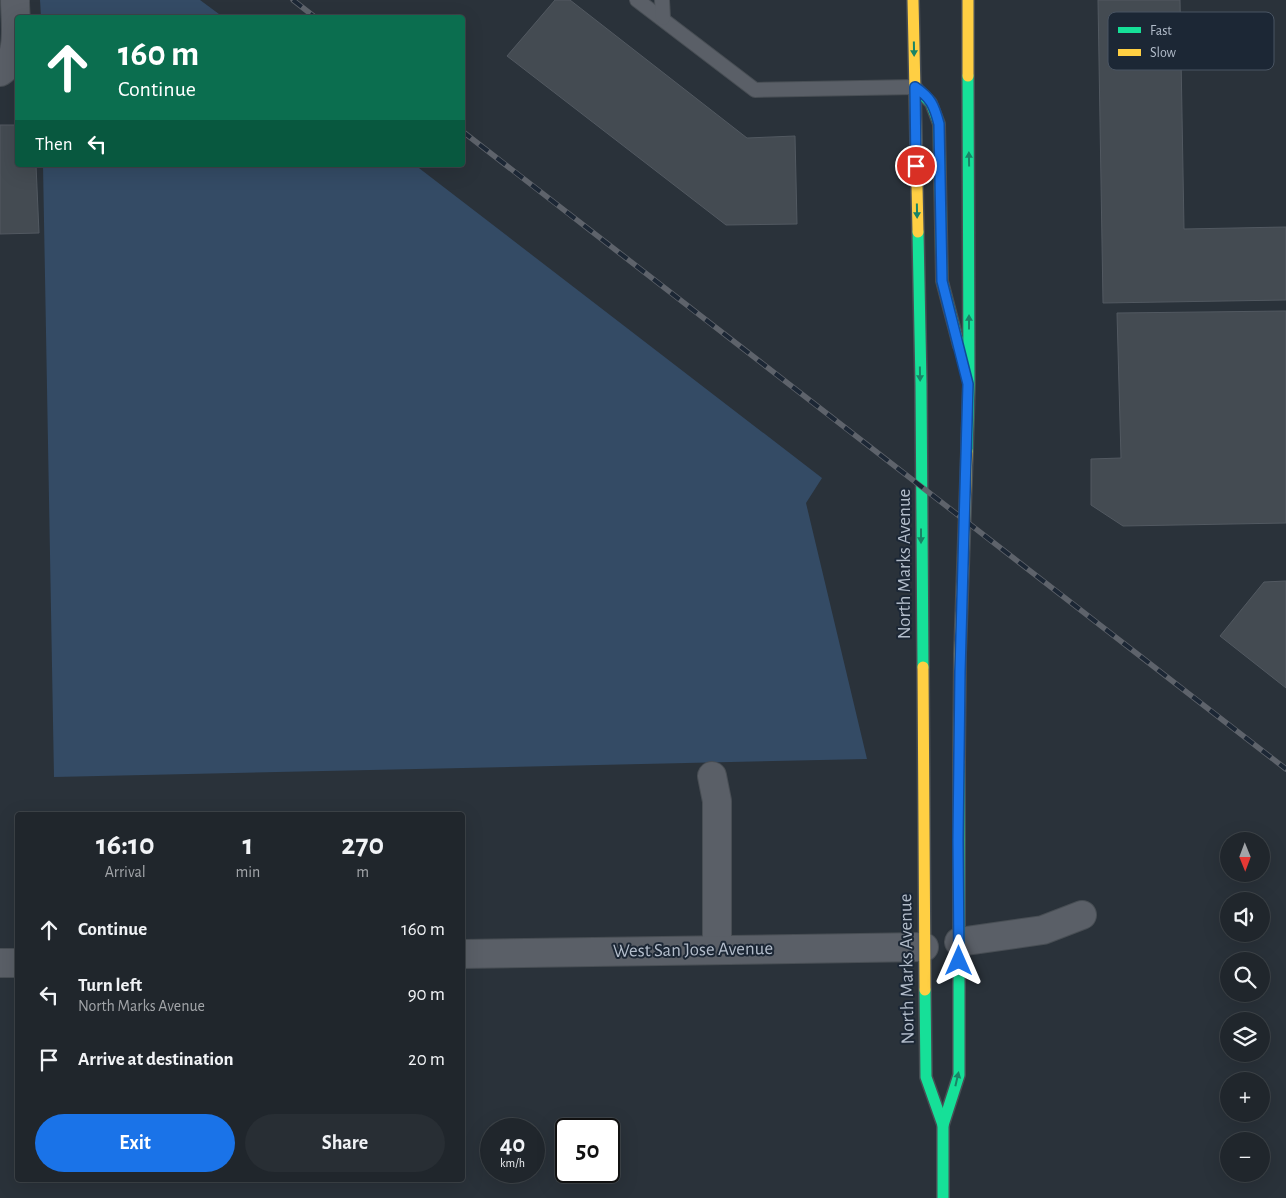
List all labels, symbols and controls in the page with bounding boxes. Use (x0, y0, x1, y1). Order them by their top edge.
legend (1108, 12, 1274, 70)
text: Fast (1150, 24, 1172, 38)
icon: ahead (35, 35, 100, 100)
text: 160 m (118, 37, 199, 72)
one-way arrow (910, 41, 918, 57)
text: Slow (1150, 46, 1177, 60)
text: Continue (118, 78, 196, 100)
icon: left (83, 130, 111, 158)
text: Then (35, 135, 73, 154)
pin (895, 145, 937, 187)
one-way arrow (965, 151, 973, 167)
icon: arrive (902, 152, 930, 180)
one-way arrow (913, 203, 921, 219)
one-way arrow (965, 314, 973, 330)
one-way arrow (916, 366, 924, 382)
street label: North Marks Avenue (895, 489, 914, 639)
one-way arrow (917, 528, 925, 544)
text: 16:10 (96, 830, 155, 860)
text: 1 (243, 830, 253, 860)
text: 270 (341, 830, 384, 860)
north arrow (1220, 832, 1270, 882)
map controls (1220, 832, 1270, 1182)
text: Arrival (105, 864, 146, 880)
text: min (235, 864, 260, 880)
text: m (356, 864, 369, 880)
button: sound (1220, 892, 1270, 942)
street label: North Marks Avenue (896, 893, 918, 1045)
icon: ahead (35, 916, 63, 944)
text: Continue (78, 920, 147, 939)
text: 160 m (401, 920, 445, 939)
position arrow (932, 934, 984, 986)
street label: West San Jose Avenue (613, 939, 773, 961)
button: search (1220, 952, 1270, 1002)
text: Turn left (78, 976, 142, 995)
icon: left (35, 981, 63, 1009)
text: 90 m (408, 985, 445, 1004)
text: North Marks Avenue (78, 998, 205, 1014)
button: layers (1220, 1012, 1270, 1062)
icon: arrive (35, 1046, 63, 1074)
text: Arrive at destination (78, 1050, 234, 1069)
text: 20 m (408, 1050, 445, 1069)
one-way arrow (953, 1071, 961, 1086)
button: + (1220, 1072, 1270, 1122)
button: Exit (35, 1114, 235, 1172)
button: Share (245, 1114, 445, 1172)
speed limit sign: 50 (555, 1118, 620, 1183)
text: 40 (500, 1132, 525, 1157)
button: − (1220, 1132, 1270, 1182)
text: km/h (500, 1157, 525, 1169)

